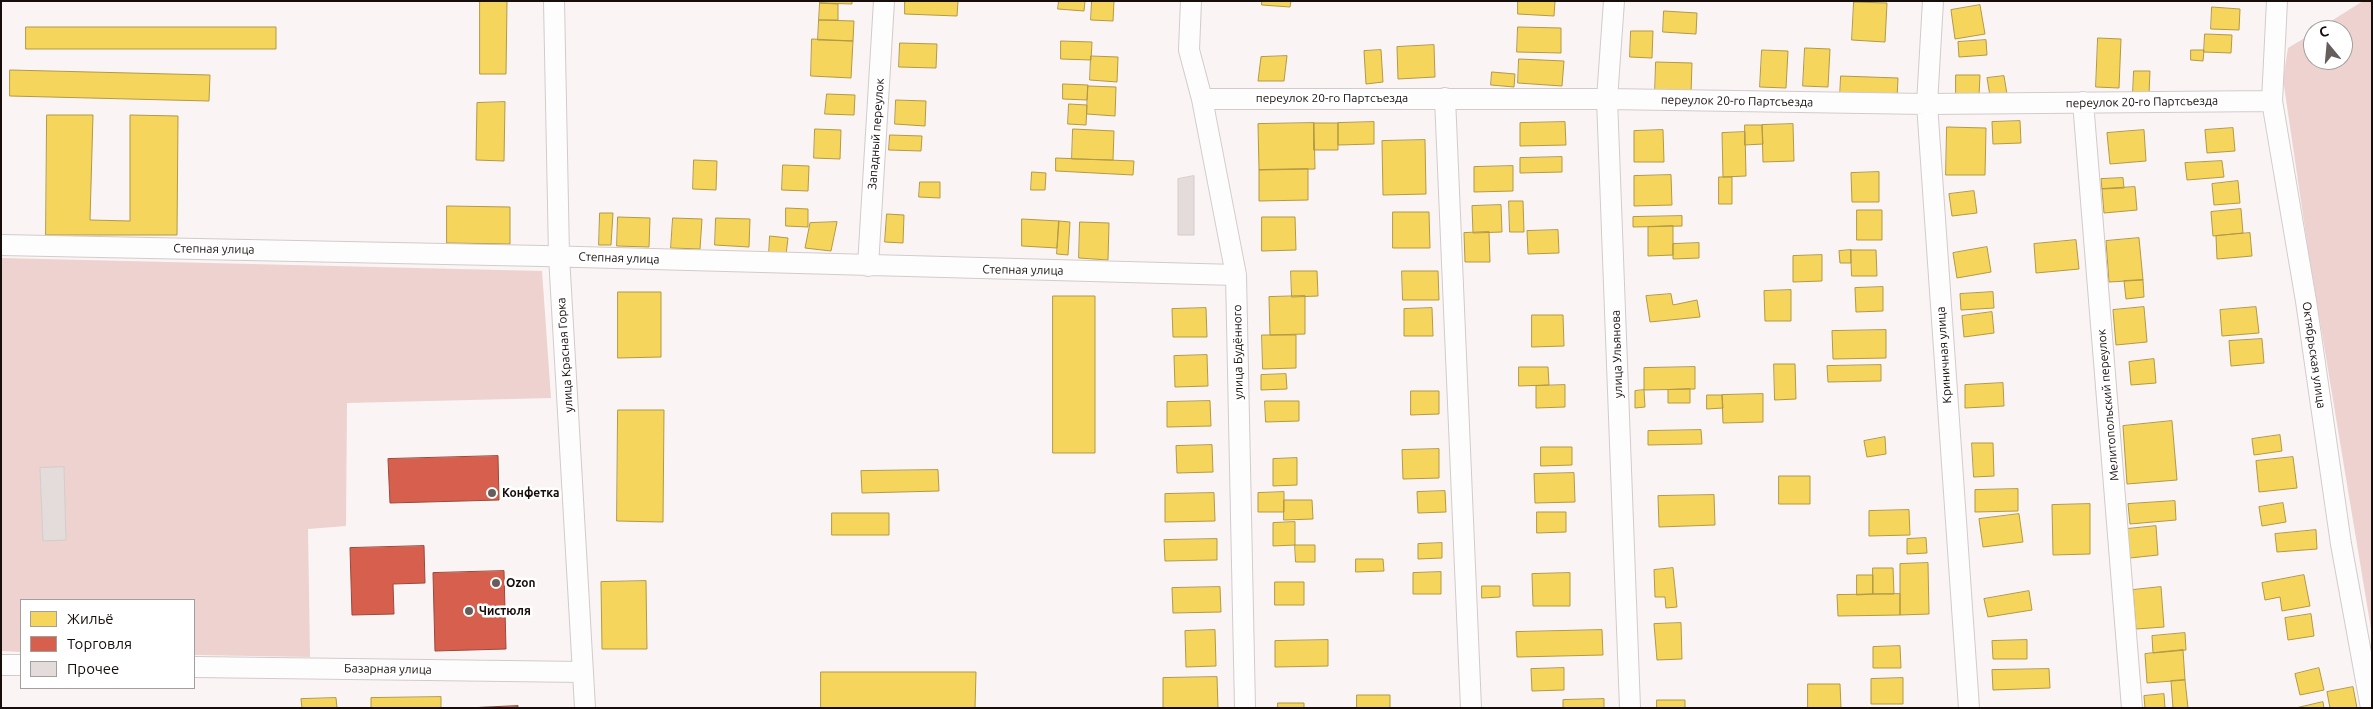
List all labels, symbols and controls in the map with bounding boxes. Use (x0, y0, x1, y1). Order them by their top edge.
north arrow (2303, 20, 2353, 70)
text: С (2317, 23, 2331, 41)
street label: Западный переулок (865, 78, 887, 190)
street label: переулок 20-го Партсъезда (1256, 91, 1408, 105)
street label: переулок 20-го Партсъезда (1661, 92, 1813, 110)
street label: переулок 20-го Партсъезда (2066, 93, 2218, 111)
street label: Степная улица (173, 241, 255, 257)
street label: Степная улица (578, 249, 660, 267)
street label: Степная улица (982, 262, 1064, 278)
street label: улица Красная Горка (554, 297, 576, 413)
street label: Октябрьская улица (2299, 301, 2329, 409)
street label: улица Будённого (1230, 304, 1246, 400)
street label: Криничная улица (1933, 306, 1955, 404)
street label: улица Ульянова (1608, 310, 1626, 398)
street label: Мелитопольский переулок (2094, 328, 2122, 482)
place label: Конфетка (502, 486, 560, 500)
marker: Конфетка (486, 487, 498, 499)
place label: Ozon (506, 576, 535, 590)
marker: Ozon (490, 577, 502, 589)
legend (20, 599, 195, 689)
place label: Чистюля (479, 604, 531, 618)
marker: Чистюля (463, 605, 475, 617)
text: Жильё (67, 610, 114, 627)
text: Торговля (67, 635, 132, 652)
text: Прочее (67, 660, 119, 677)
street label: Базарная улица (344, 661, 432, 677)

